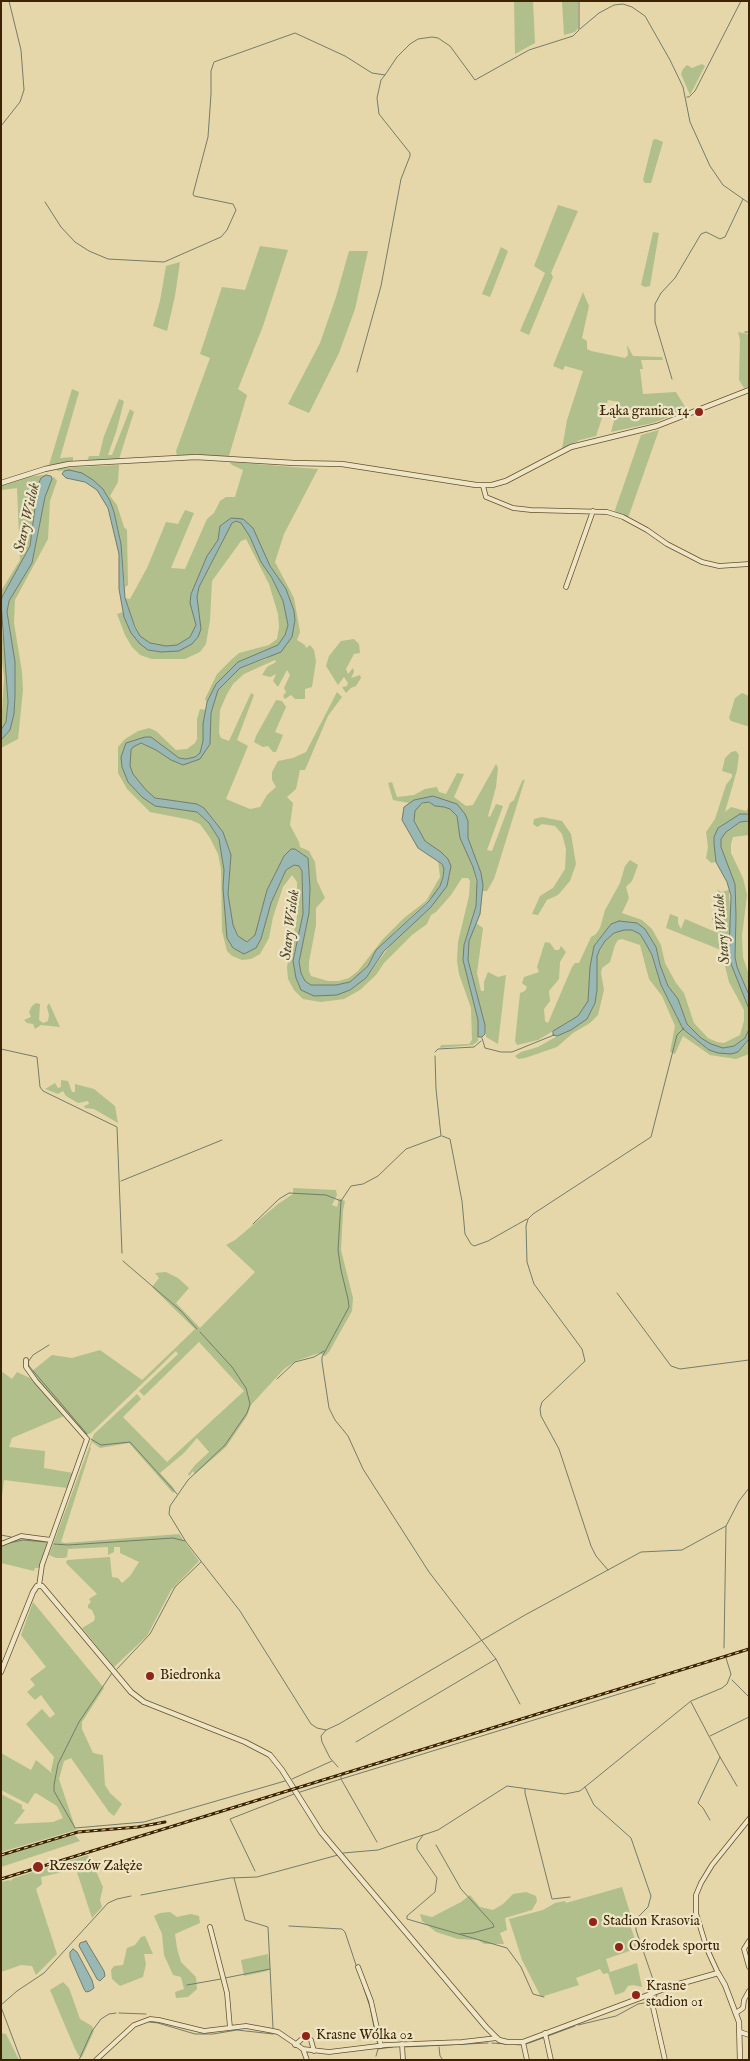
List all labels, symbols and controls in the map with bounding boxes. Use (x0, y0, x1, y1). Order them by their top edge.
place label: Łąka granica 14 (599, 404, 689, 420)
marker: Łąka granica 14 (693, 406, 705, 418)
water label: Stary Wislok (11, 481, 45, 555)
water label: Stary Wislok (278, 889, 304, 961)
water label: Stary Wislok (711, 893, 735, 965)
place label: Biedronka (160, 1668, 220, 1684)
marker: Biedronka (144, 1670, 156, 1682)
place label: Rzeszów Załęże (49, 1859, 143, 1875)
marker: Rzeszów Załęże (31, 1860, 45, 1874)
place label: Stadion Krasovia (603, 1914, 700, 1930)
marker: Stadion Krasovia (587, 1916, 599, 1928)
place label: Ośrodek sportu (629, 1939, 720, 1955)
marker: Ośrodek sportu (613, 1941, 625, 1953)
place label: Krasne stadion 01 (646, 1979, 703, 2011)
marker: Krasne stadion 01 (630, 1989, 642, 2001)
place label: Krasne Wólka 02 (316, 2028, 413, 2044)
marker: Krasne Wólka 02 (300, 2030, 312, 2042)

